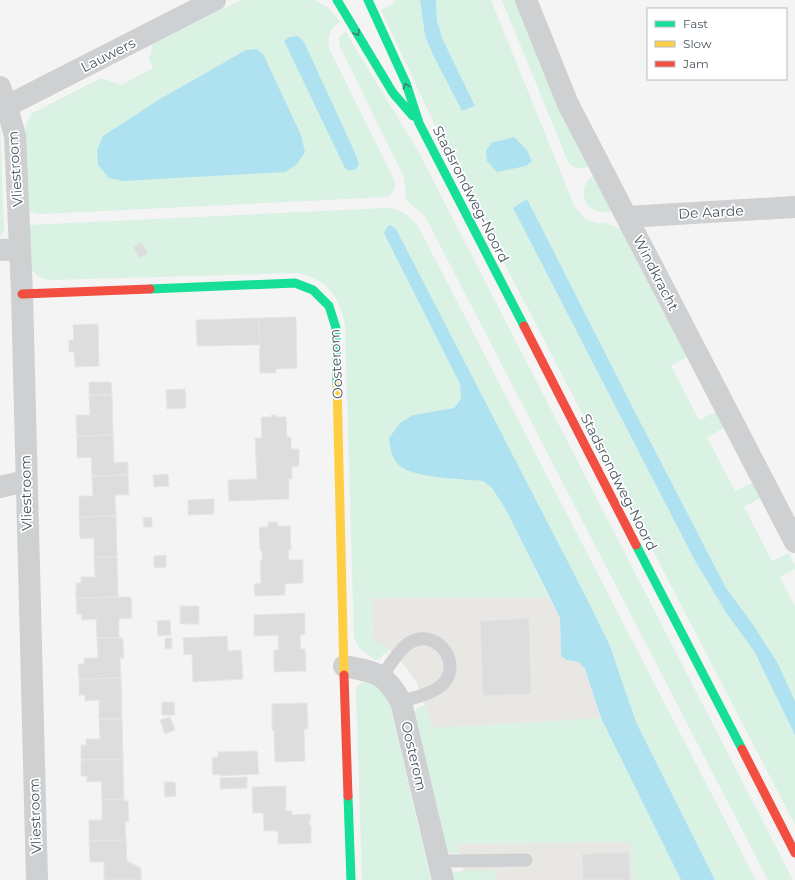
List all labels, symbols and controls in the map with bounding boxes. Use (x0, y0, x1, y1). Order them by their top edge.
legend (647, 8, 787, 80)
text: Fast (683, 16, 708, 31)
one-way arrow (352, 29, 359, 36)
street label: Lauwers (78, 34, 138, 76)
text: Slow (683, 36, 712, 51)
text: Jam (682, 56, 709, 71)
one-way arrow (403, 83, 411, 90)
street label: Stadsrondweg-Noord (429, 123, 513, 265)
street label: Vliestroom (3, 131, 27, 207)
street label: De Aarde (678, 201, 744, 223)
street label: Windkracht (629, 232, 683, 314)
street label: Oosterom (325, 328, 347, 400)
street label: Stadsrondweg-Noord (577, 411, 661, 553)
street label: Vliestroom (16, 455, 36, 531)
street label: Oosterom (397, 720, 431, 792)
street label: Vliestroom (25, 778, 45, 854)

